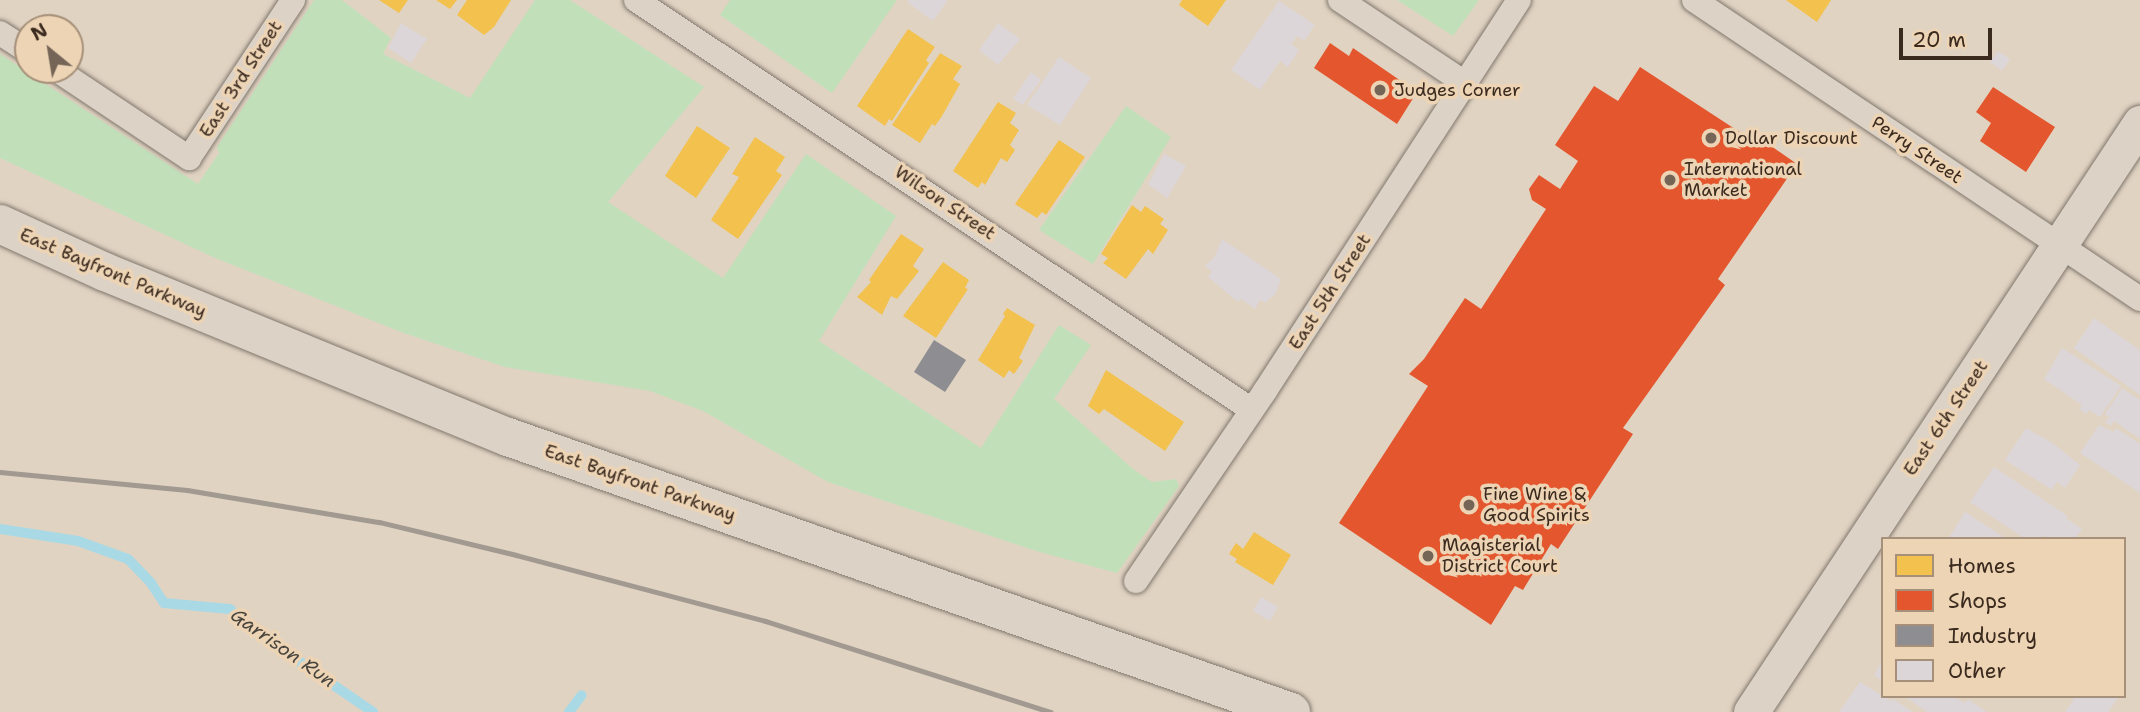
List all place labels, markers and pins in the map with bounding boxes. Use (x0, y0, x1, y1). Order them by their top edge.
place label: Judges Corner (1394, 79, 1521, 101)
marker: Judges Corner (1372, 82, 1388, 98)
place label: Dollar Discount (1725, 127, 1858, 149)
marker: Dollar Discount (1703, 130, 1719, 146)
place label: International Market (1684, 159, 1802, 202)
marker: International Market (1662, 172, 1678, 188)
place label: Fine Wine & Good Spirits (1483, 484, 1590, 526)
marker: Fine Wine & Good Spirits (1461, 497, 1477, 513)
place label: Magisterial District Court (1442, 535, 1558, 578)
marker: Magisterial District Court (1420, 548, 1436, 564)

